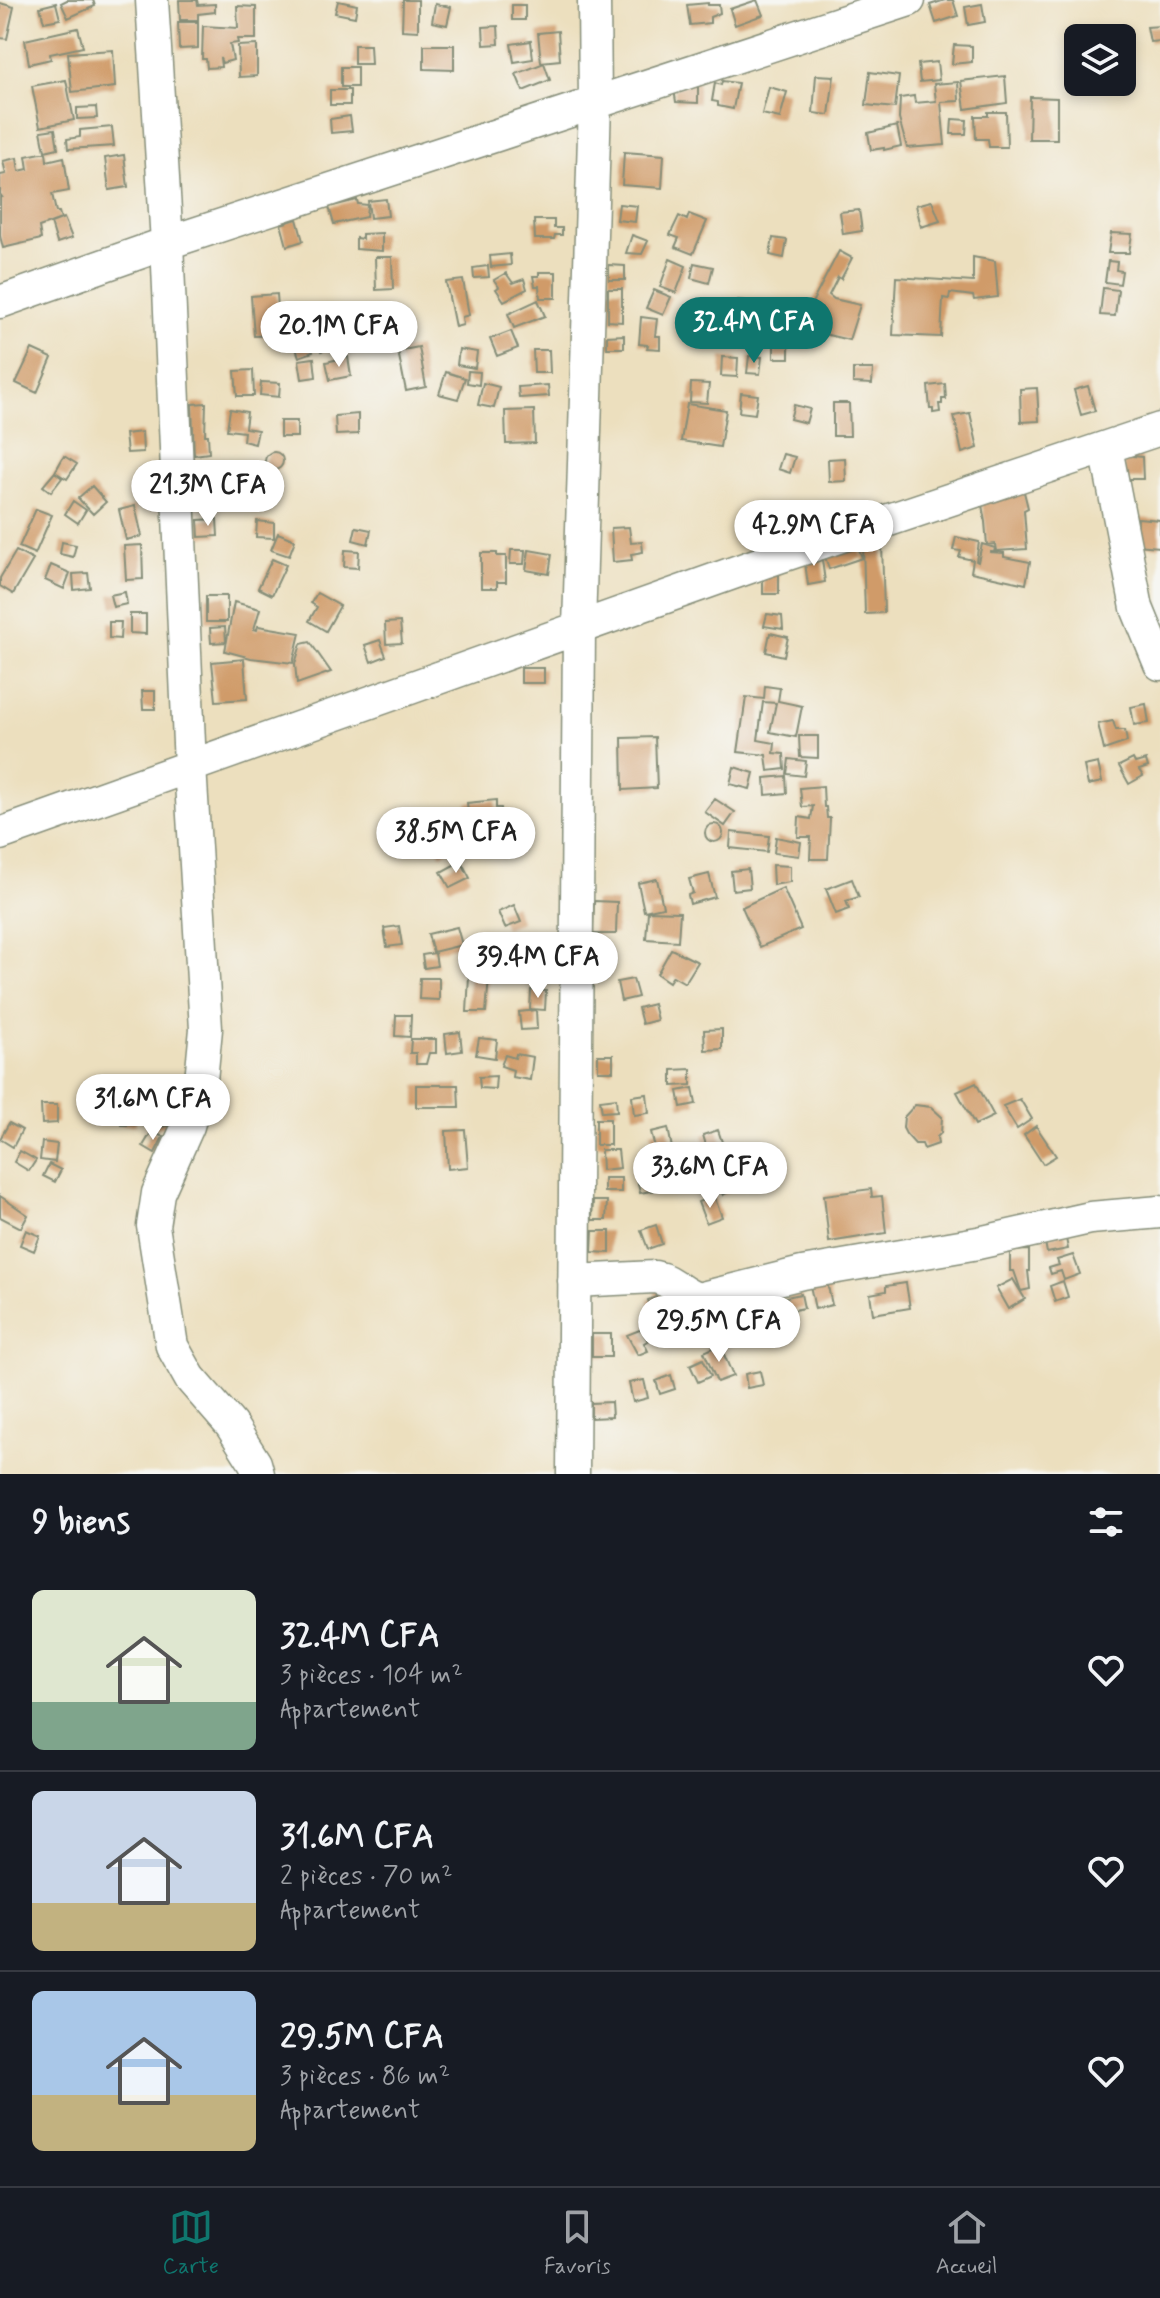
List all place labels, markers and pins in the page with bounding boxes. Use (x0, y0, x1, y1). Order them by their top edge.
pin: 32.4M CFA (662, 297, 846, 365)
pin: 20.1M CFA (247, 301, 431, 369)
pin: 21.3M CFA (116, 460, 300, 528)
pin: 42.9M CFA (722, 500, 906, 568)
pin: 38.5M CFA (364, 807, 548, 875)
pin: 39.4M CFA (446, 932, 630, 1000)
pin: 31.6M CFA (61, 1074, 245, 1142)
pin: 33.6M CFA (618, 1142, 802, 1210)
pin: 29.5M CFA (627, 1296, 811, 1364)

